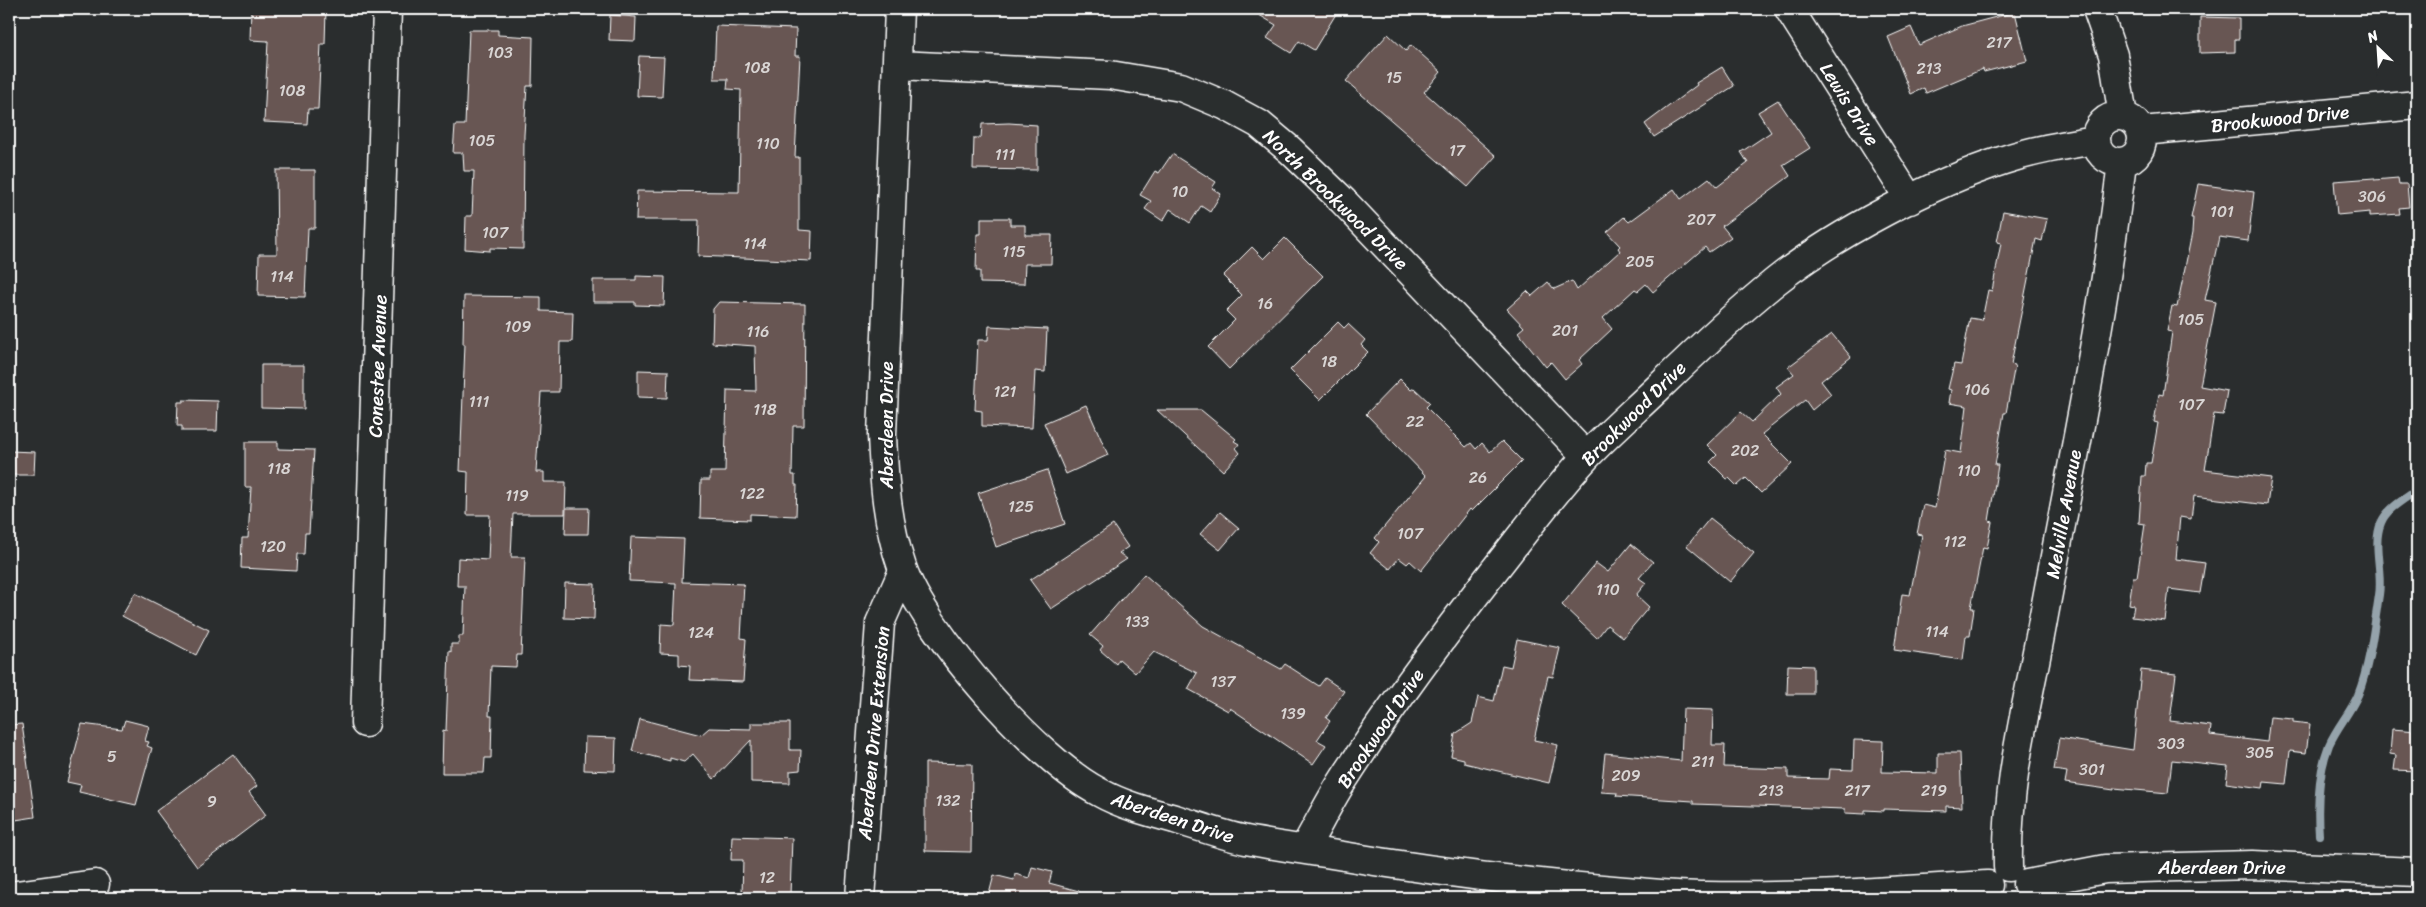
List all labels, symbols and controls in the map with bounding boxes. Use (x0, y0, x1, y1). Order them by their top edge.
north arrow (2354, 22, 2404, 72)
text: N (2362, 23, 2383, 50)
house number: 217 (1986, 28, 2012, 57)
house number: 103 (487, 38, 513, 67)
house number: 108 (744, 53, 771, 82)
house number: 213 (1917, 54, 1942, 83)
street label: Lewis Drive (1811, 56, 1888, 153)
house number: 15 (1386, 63, 1403, 92)
house number: 108 (279, 76, 306, 105)
street label: Brookwood Drive (2209, 95, 2351, 142)
street label: North Brookwood Drive (1255, 121, 1416, 278)
house number: 105 (469, 126, 496, 155)
house number: 110 (756, 129, 780, 158)
house number: 17 (1449, 136, 1466, 165)
house number: 111 (995, 140, 1015, 169)
house number: 10 (1172, 177, 1188, 206)
house number: 306 (2358, 182, 2386, 211)
house number: 101 (2210, 197, 2234, 226)
house number: 207 (1687, 205, 1716, 234)
house number: 107 (482, 218, 509, 247)
house number: 114 (743, 229, 767, 258)
house number: 115 (1002, 237, 1026, 266)
house number: 205 (1625, 247, 1655, 276)
house number: 114 (270, 262, 294, 291)
house number: 16 (1257, 289, 1273, 318)
street label: Conestee Avenue (359, 294, 396, 438)
house number: 105 (2178, 305, 2205, 334)
house number: 109 (505, 312, 532, 341)
house number: 201 (1552, 316, 1578, 345)
house number: 116 (747, 317, 769, 346)
house number: 18 (1321, 347, 1338, 376)
street label: Brookwood Drive (1573, 353, 1694, 474)
street label: Aberdeen Drive (870, 361, 903, 490)
house number: 106 (1964, 375, 1990, 404)
house number: 121 (994, 377, 1017, 406)
house number: 111 (469, 387, 489, 416)
house number: 107 (2178, 390, 2205, 419)
house number: 118 (753, 395, 777, 424)
house number: 22 (1406, 407, 1424, 436)
house number: 202 (1731, 436, 1759, 465)
street label: Melville Avenue (2036, 447, 2091, 581)
house number: 118 (267, 454, 291, 483)
house number: 110 (1957, 456, 1981, 485)
house number: 26 (1469, 463, 1487, 492)
house number: 122 (739, 479, 765, 508)
house number: 119 (505, 481, 529, 510)
house number: 125 (1008, 492, 1034, 521)
house number: 107 (1397, 519, 1424, 548)
house number: 112 (1944, 527, 1966, 556)
house number: 120 (260, 532, 286, 561)
house number: 110 (1596, 575, 1620, 604)
house number: 133 (1125, 607, 1149, 636)
house number: 114 (1925, 617, 1949, 646)
house number: 124 (688, 618, 714, 647)
street label: Aberdeen Drive Extension (848, 625, 899, 842)
street label: Brookwood Drive (1328, 662, 1433, 795)
house number: 137 (1211, 667, 1236, 696)
house number: 139 (1280, 699, 1306, 728)
house number: 303 (2157, 729, 2185, 758)
house number: 305 (2246, 738, 2275, 767)
house number: 5 (107, 742, 117, 771)
house number: 211 (1692, 747, 1715, 776)
house number: 301 (2079, 755, 2105, 784)
house number: 209 (1611, 761, 1641, 790)
house number: 213 (1759, 776, 1784, 805)
house number: 217 (1844, 776, 1870, 805)
house number: 219 (1921, 776, 1947, 805)
street label: Aberdeen Drive (1106, 782, 1239, 853)
house number: 132 (936, 786, 960, 815)
house number: 9 (207, 787, 217, 816)
street label: Aberdeen Drive (2157, 851, 2286, 884)
house number: 12 (759, 863, 775, 892)

